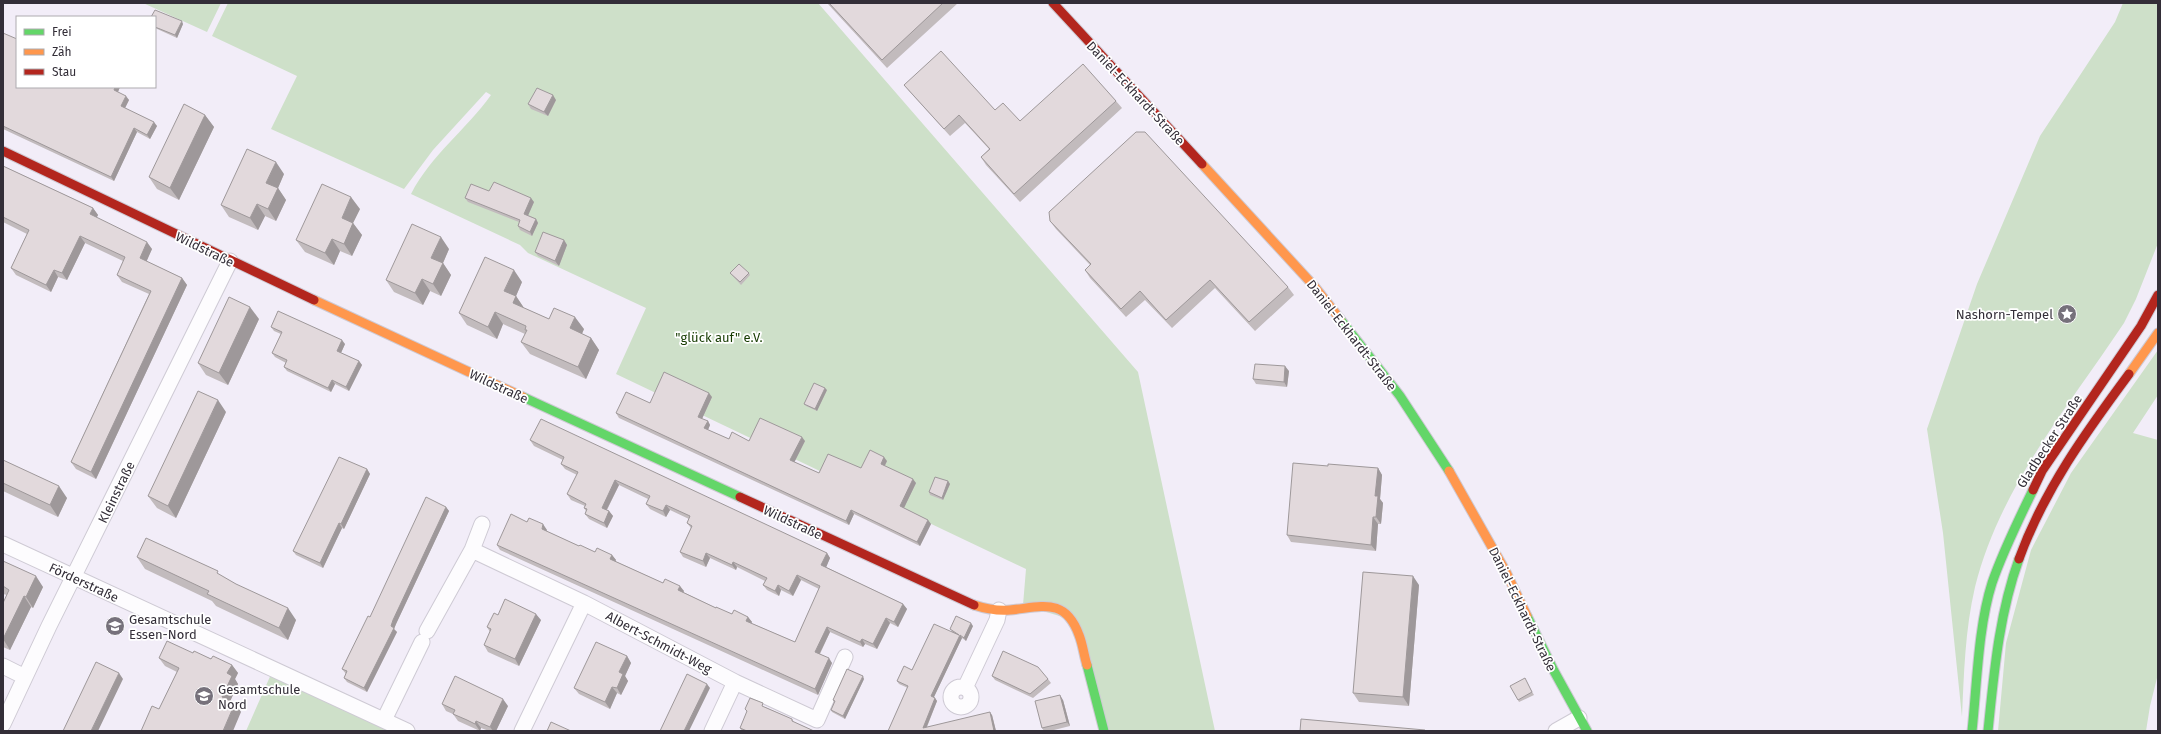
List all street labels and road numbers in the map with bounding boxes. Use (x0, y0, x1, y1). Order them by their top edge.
street label: Daniel-Eckhardt-Straße (1084, 38, 1188, 148)
street label: Wildstraße (173, 229, 236, 270)
street label: Daniel-Eckhardt-Straße (1304, 277, 1399, 394)
street label: Wildstraße (467, 366, 531, 407)
street label: Gladbecker Straße (2014, 392, 2085, 491)
street label: Kleinstraße (95, 459, 138, 526)
street label: Wildstraße (761, 502, 825, 543)
street label: Daniel-Eckhardt-Straße (1486, 545, 1559, 674)
street label: Förderstraße (47, 560, 121, 605)
street label: Albert-Schmidt-Weg (603, 608, 714, 677)

